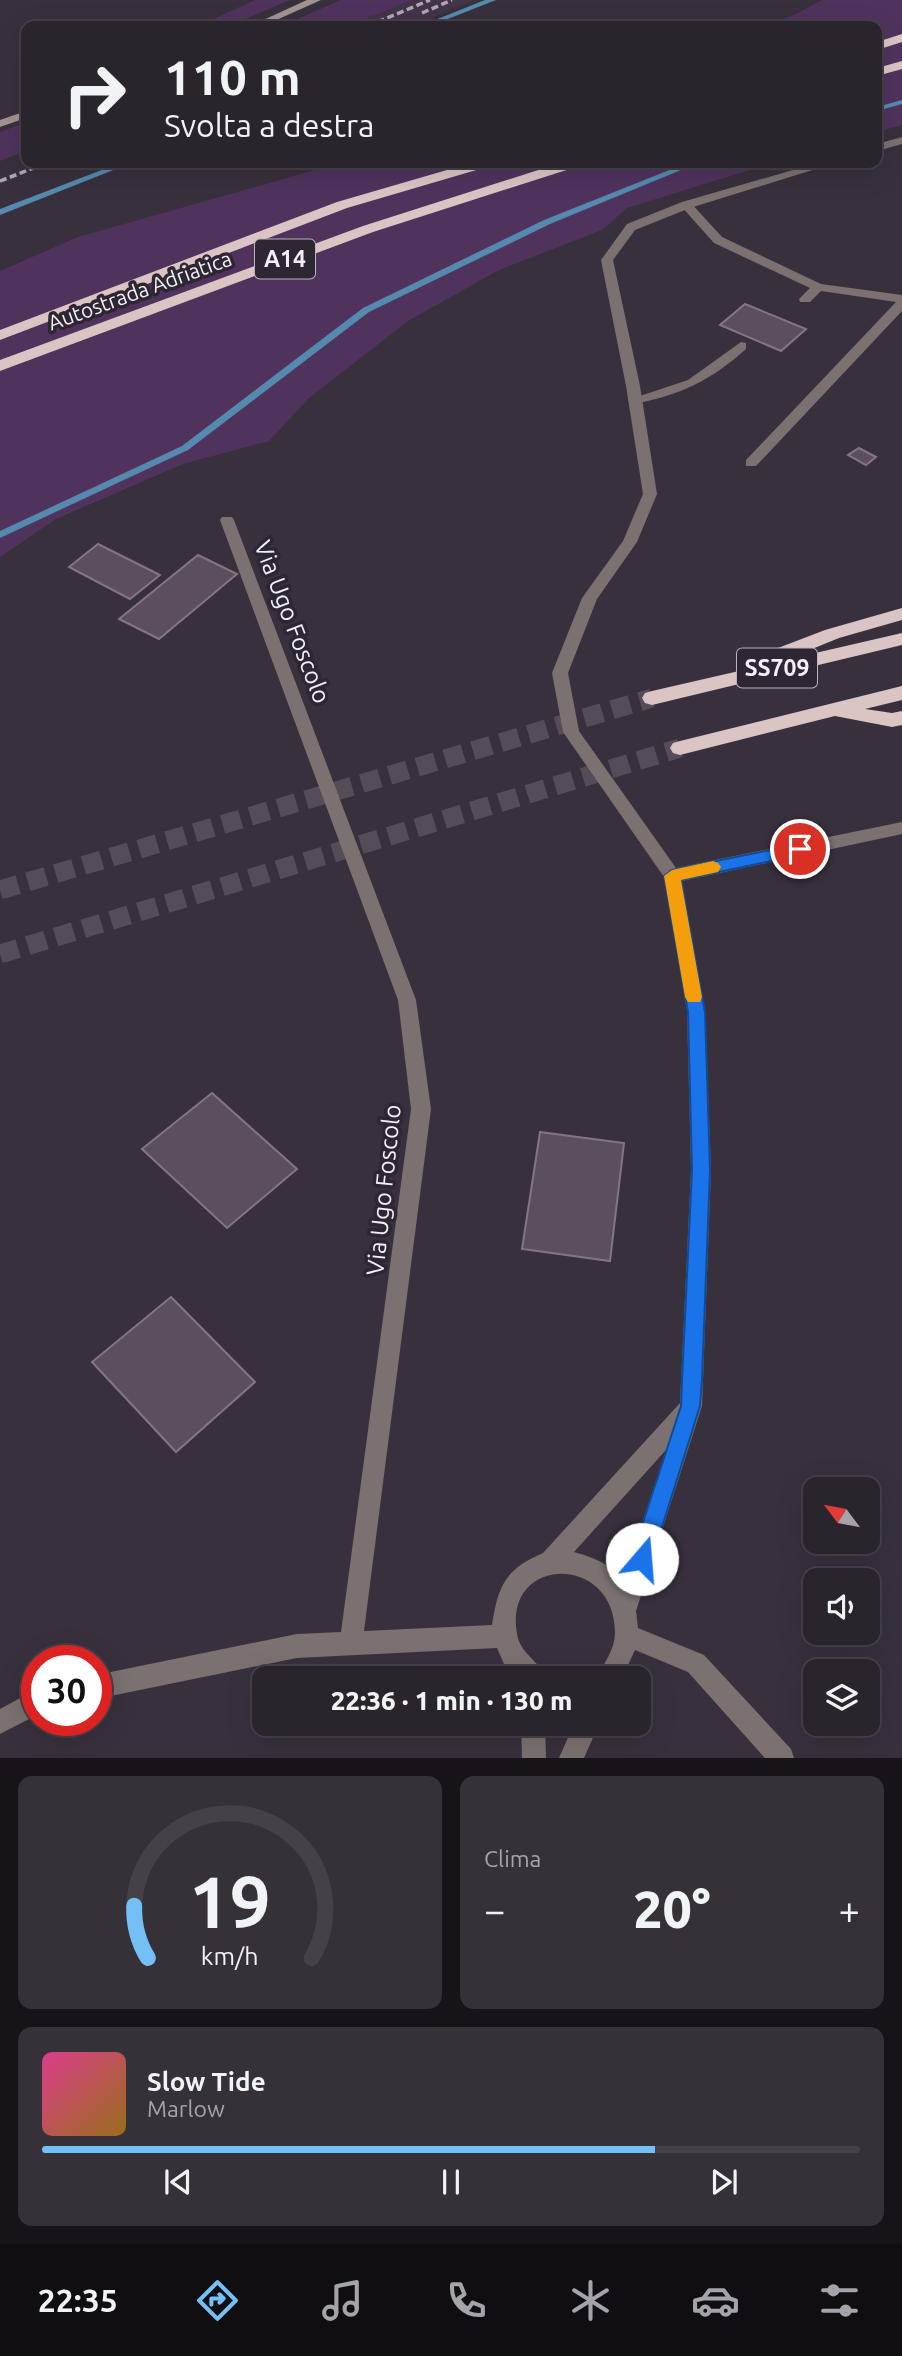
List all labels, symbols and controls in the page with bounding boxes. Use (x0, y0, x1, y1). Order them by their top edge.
icon: right (49, 49, 140, 140)
text: 110 m (164, 49, 301, 104)
text: Svolta a destra (164, 107, 375, 143)
road number: A14 (255, 240, 315, 278)
street label: Autostrada Adriatica (45, 246, 235, 334)
street label: Via Ugo Foscolo (249, 537, 336, 707)
road number: SS709 (737, 648, 817, 688)
pin (770, 819, 830, 879)
icon: arrive (781, 830, 819, 868)
street label: Via Ugo Foscolo (361, 1103, 406, 1277)
north arrow (803, 1477, 880, 1554)
map controls (803, 1477, 880, 1736)
position arrow (605, 1522, 679, 1596)
button: sound (803, 1568, 880, 1645)
speed limit sign: 30 (21, 1645, 112, 1736)
button: layers (803, 1659, 880, 1736)
text: 22:36 · 1 min · 130 m (331, 1686, 572, 1715)
text: Clima (484, 1846, 541, 1871)
text: 19 (189, 1861, 271, 1943)
text: 20° (633, 1880, 711, 1938)
text: − (484, 1889, 505, 1931)
text: + (839, 1889, 860, 1931)
text: km/h (201, 1942, 259, 1970)
text: Slow Tide (147, 2067, 266, 2096)
text: Marlow (147, 2096, 225, 2121)
icon: previous (159, 2163, 197, 2201)
icon: pause (432, 2163, 470, 2201)
icon: next (705, 2163, 743, 2201)
icon: directions (193, 2276, 242, 2325)
icon: music (318, 2276, 367, 2325)
icon: phone (442, 2276, 491, 2325)
icon: climate (566, 2276, 615, 2325)
icon: car (691, 2276, 740, 2325)
icon: filters (815, 2276, 864, 2325)
text: 22:35 (38, 2282, 118, 2318)

